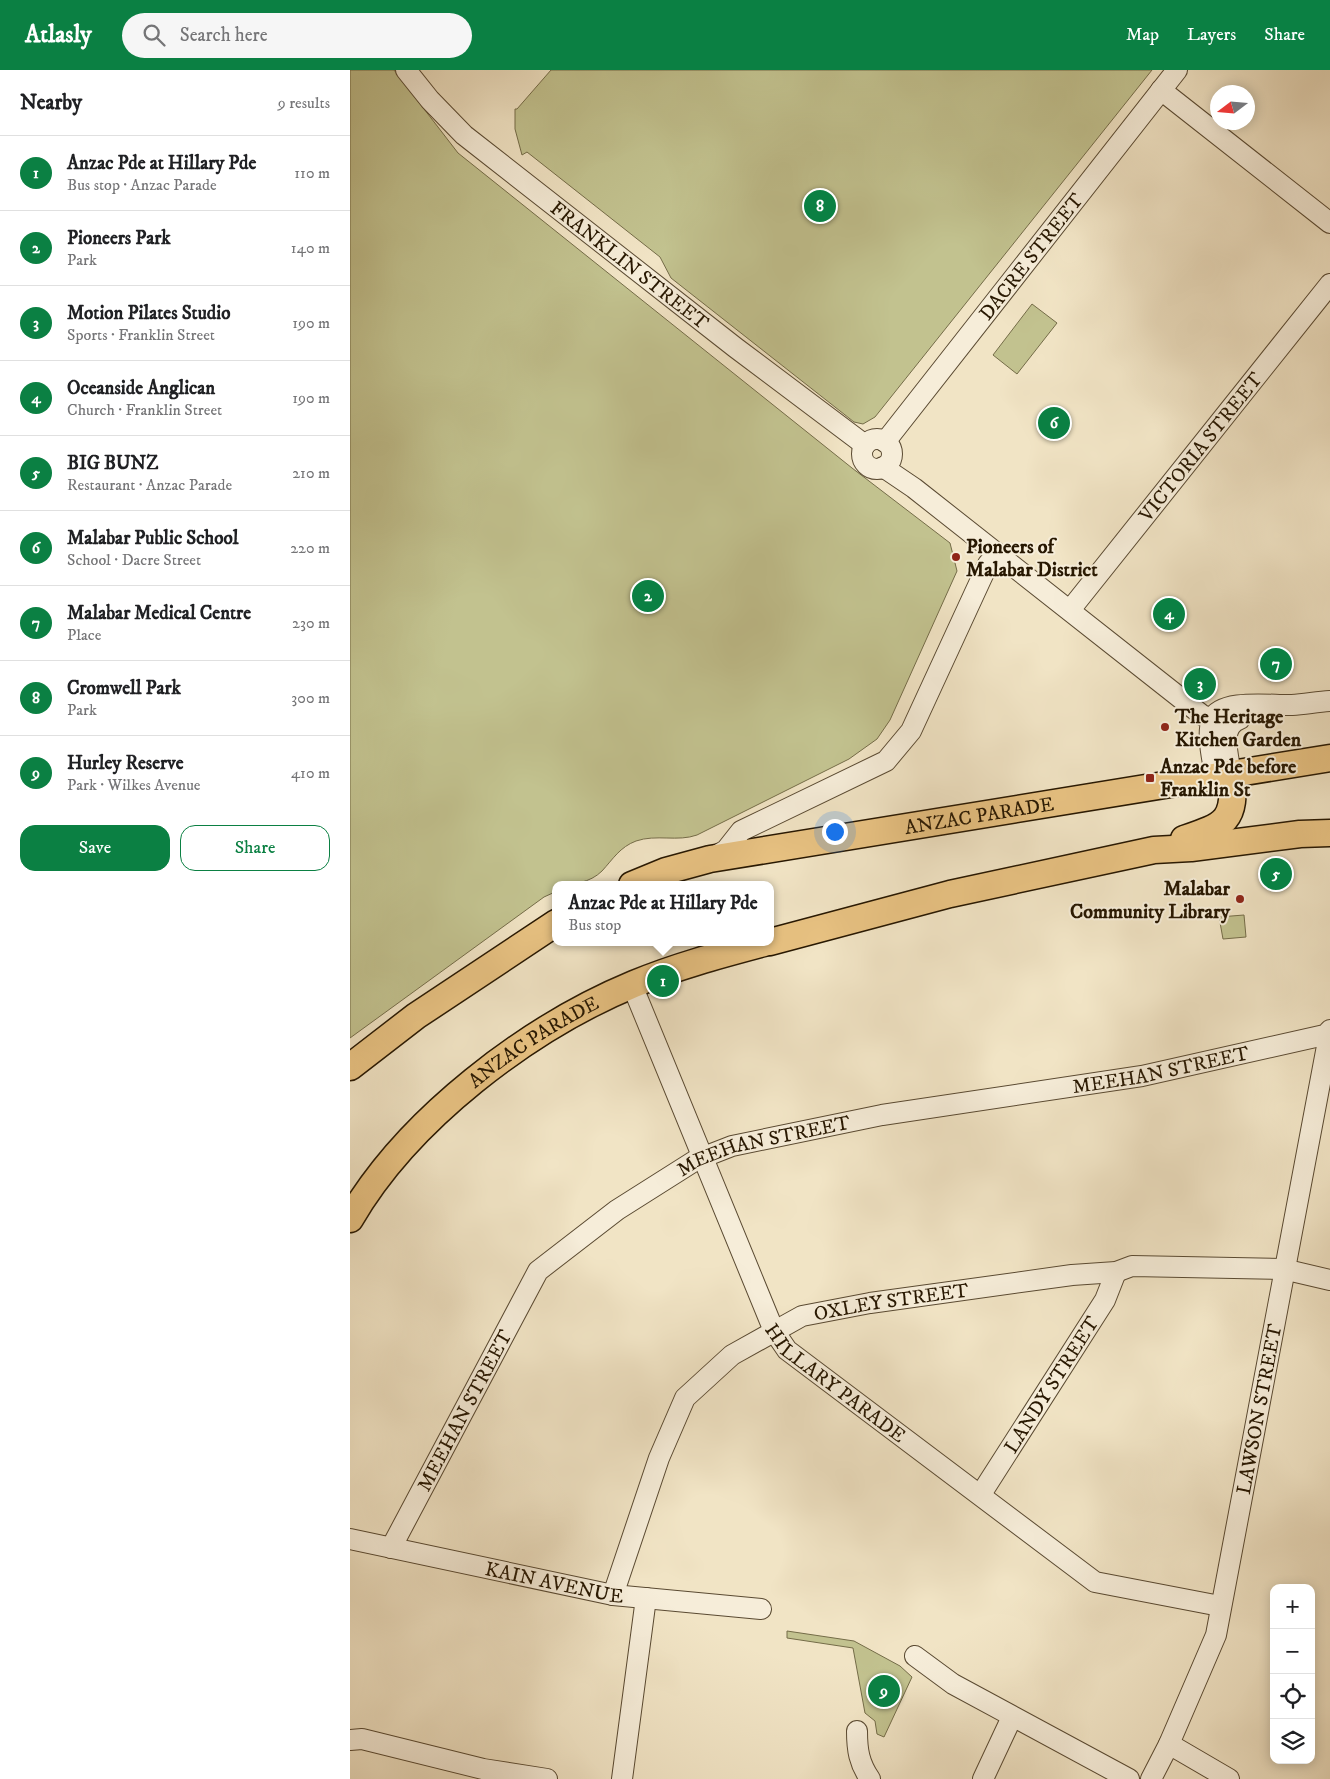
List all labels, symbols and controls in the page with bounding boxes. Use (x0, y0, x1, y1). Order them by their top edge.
search box (122, 13, 472, 58)
text: Atlasly (25, 20, 92, 50)
icon: search (140, 21, 168, 49)
text: Search here (180, 24, 268, 47)
text: Map (1126, 24, 1159, 46)
text: Layers (1187, 24, 1236, 46)
text: Share (1264, 24, 1305, 46)
north arrow (1210, 85, 1255, 130)
text: Nearby (20, 90, 82, 116)
text: 9 results (278, 93, 330, 113)
text: Anzac Pde at Hillary Pde (67, 152, 256, 175)
text: 1 (33, 163, 39, 183)
text: 110 m (294, 163, 330, 183)
text: Bus stop · Anzac Parade (67, 175, 217, 195)
pin: 8 (804, 187, 836, 225)
street label: DACRE STREET (974, 189, 1090, 326)
street label: FRANKLIN STREET (545, 196, 713, 336)
text: Pioneers Park (67, 227, 171, 250)
text: 2 (32, 238, 40, 258)
text: 140 m (291, 238, 330, 258)
text: Park (67, 250, 97, 270)
text: Motion Pilates Studio (67, 302, 230, 325)
text: 3 (33, 313, 39, 333)
text: 190 m (292, 313, 330, 333)
text: Sports · Franklin Street (67, 325, 215, 345)
street label: VICTORIA STREET (1134, 368, 1269, 528)
text: Oceanside Anglican (67, 377, 215, 400)
text: 4 (31, 388, 41, 408)
text: 190 m (292, 388, 330, 408)
text: Church · Franklin Street (67, 400, 222, 420)
pin: 6 (1038, 404, 1070, 442)
text: BIG BUNZ (67, 452, 158, 475)
text: 5 (32, 463, 40, 483)
text: 210 m (292, 463, 330, 483)
text: Restaurant · Anzac Parade (67, 475, 232, 495)
text: Malabar Public School (67, 527, 238, 550)
place label: Pioneers of Malabar District (966, 535, 1098, 583)
text: 6 (32, 538, 40, 558)
text: 220 m (290, 538, 330, 558)
text: School · Dacre Street (67, 550, 201, 570)
marker: Pioneers of Malabar District (950, 551, 962, 563)
pin: 2 (632, 577, 664, 615)
pin: 4 (1153, 595, 1185, 633)
text: Malabar Medical Centre (67, 602, 251, 625)
text: 7 (32, 613, 40, 633)
text: 230 m (292, 613, 330, 633)
text: Place (67, 625, 101, 645)
pin: 7 (1260, 645, 1292, 683)
pin: 3 (1184, 665, 1216, 703)
text: Cromwell Park (67, 677, 181, 700)
text: 8 (32, 688, 40, 708)
text: 300 m (291, 688, 330, 708)
text: Park (67, 700, 97, 720)
place label: The Heritage Kitchen Garden (1174, 705, 1302, 753)
marker: The Heritage Kitchen Garden (1159, 721, 1171, 733)
text: Hurley Reserve (67, 752, 184, 775)
place label: Anzac Pde before Franklin St (1159, 755, 1297, 803)
text: 9 (32, 763, 40, 783)
text: 410 m (291, 763, 330, 783)
marker: Anzac Pde before Franklin St (1144, 772, 1156, 784)
text: Park · Wilkes Avenue (67, 775, 201, 795)
street label: ANZAC PARADE (903, 792, 1056, 841)
your location (822, 819, 848, 845)
button: Save (20, 825, 170, 871)
button: Share (180, 825, 330, 871)
pin: 5 (1260, 855, 1292, 893)
place label: Malabar Community Library (1070, 877, 1231, 925)
popup (552, 881, 774, 946)
text: Anzac Pde at Hillary Pde (568, 892, 758, 915)
marker: Malabar Community Library (1234, 893, 1246, 905)
text: Bus stop (568, 915, 621, 935)
pin: 1 (647, 962, 679, 1000)
street label: ANZAC PARADE (464, 991, 603, 1094)
street label: MEEHAN STREET (1071, 1041, 1251, 1100)
street label: MEEHAN STREET (673, 1111, 853, 1183)
street label: OXLEY STREET (812, 1278, 970, 1327)
street label: LANDY STREET (999, 1312, 1105, 1458)
street label: HILLARY PARADE (759, 1319, 910, 1449)
street label: LAWSON STREET (1232, 1322, 1288, 1497)
street label: MEEHAN STREET (412, 1326, 519, 1496)
street label: KAIN AVENUE (483, 1557, 625, 1610)
map controls (1270, 1584, 1315, 1764)
button: + (1270, 1584, 1315, 1629)
button: − (1270, 1629, 1315, 1674)
pin: 9 (868, 1672, 900, 1710)
button: locate (1270, 1674, 1315, 1719)
button: layers (1270, 1719, 1315, 1764)

